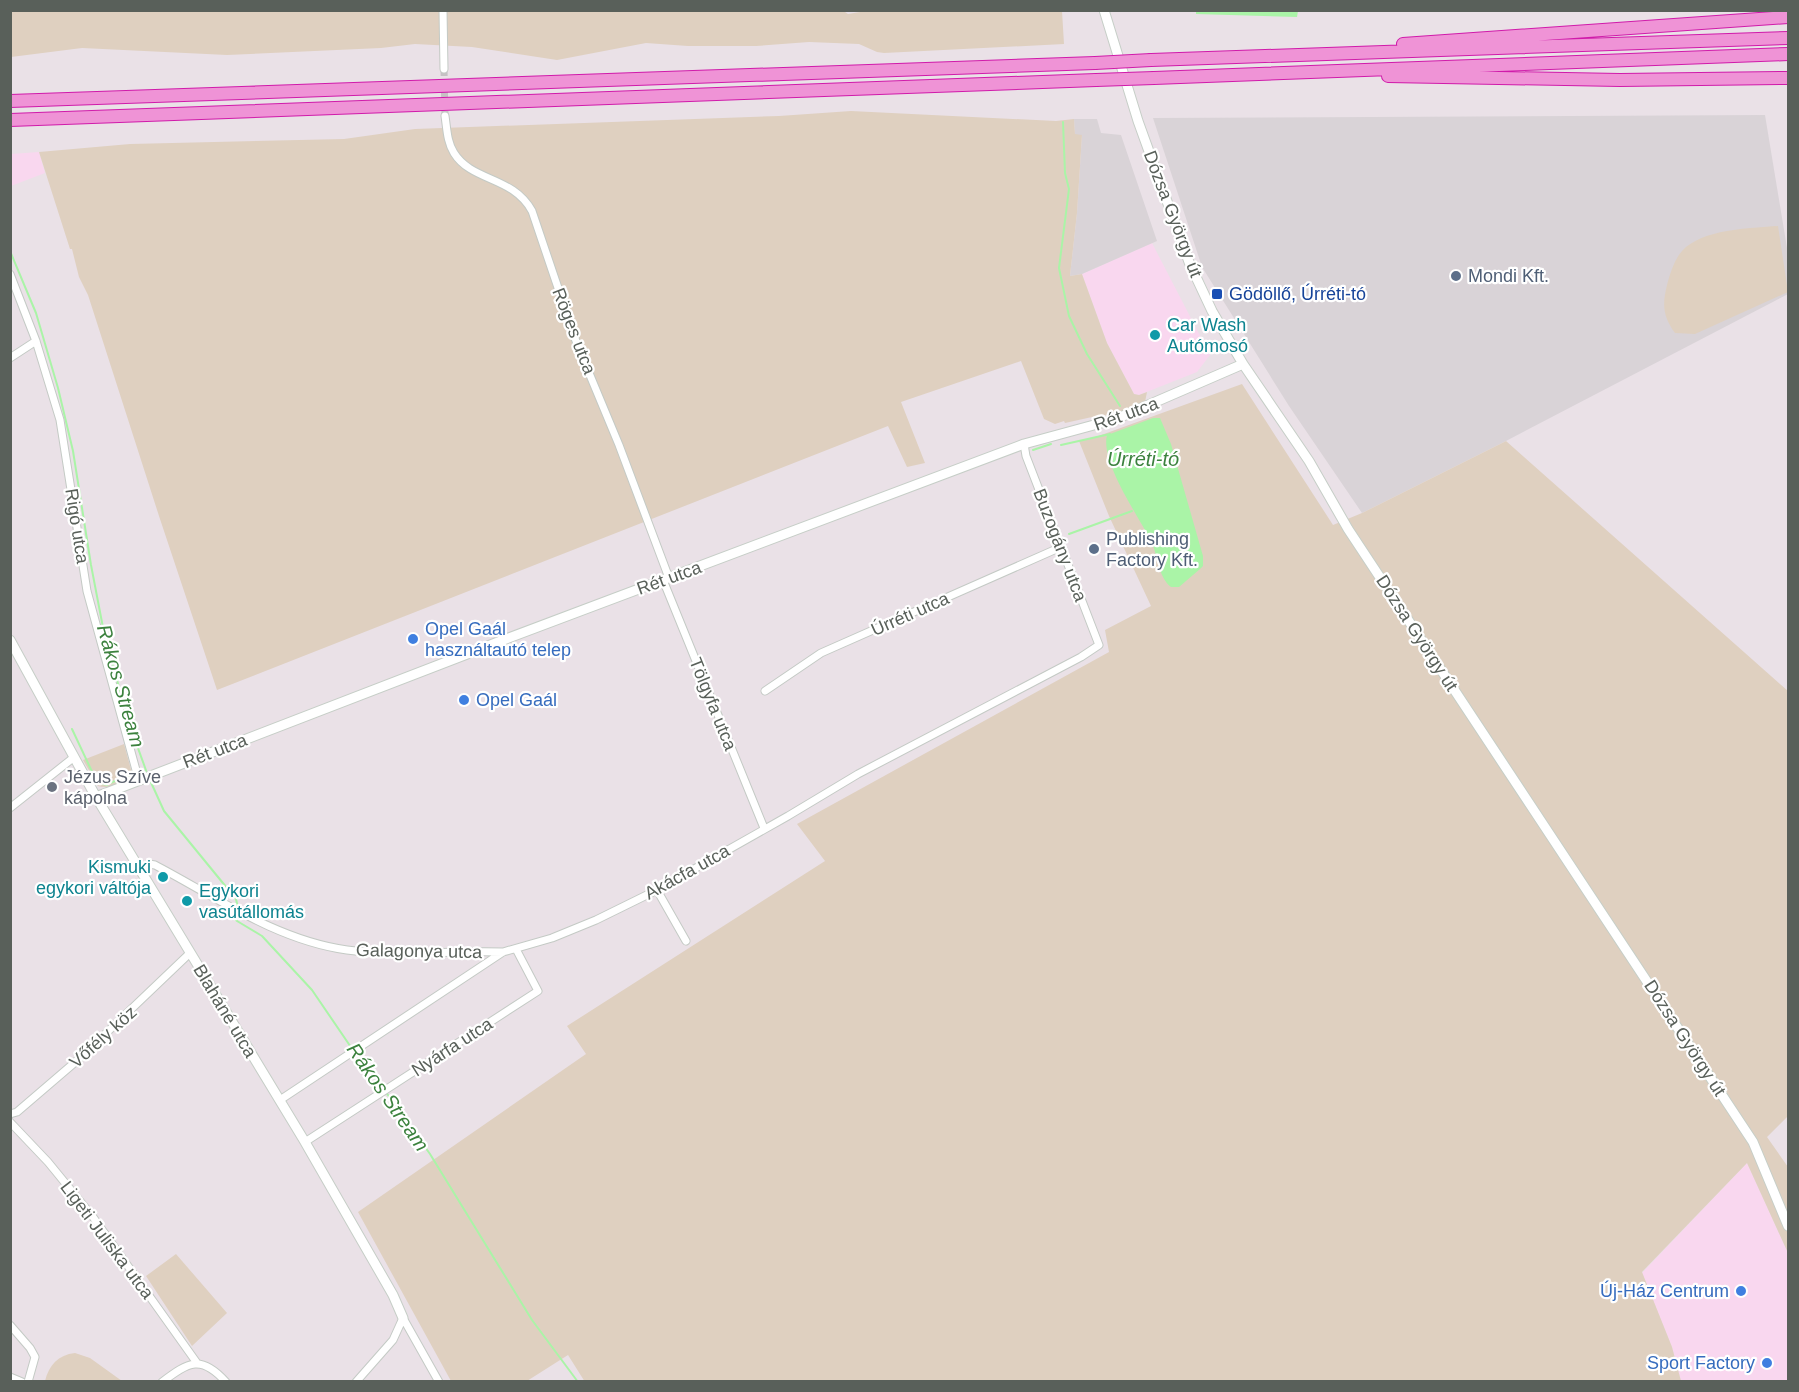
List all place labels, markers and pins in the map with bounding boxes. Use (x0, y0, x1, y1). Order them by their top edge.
place label: Mondi Kft. (1468, 266, 1549, 286)
marker: Mondi Kft. (1449, 269, 1463, 283)
place label: Gödöllő, Úrréti-tó (1229, 283, 1366, 304)
marker: Gödöllő, Úrréti-tó (1210, 287, 1224, 301)
place label: Car Wash Autómosó (1167, 315, 1248, 356)
marker: Car Wash Autómosó (1148, 328, 1162, 342)
place label: Publishing Factory Kft. (1106, 529, 1198, 570)
marker: Publishing Factory Kft. (1087, 542, 1101, 556)
place label: Opel Gaál használtautó telep (425, 619, 571, 660)
marker: Opel Gaál használtautó telep (406, 632, 420, 646)
place label: Opel Gaál (476, 690, 557, 710)
marker: Opel Gaál (457, 693, 471, 707)
place label: Jézus Szíve kápolna (64, 767, 161, 808)
marker: Jézus Szíve kápolna (45, 780, 59, 794)
place label: Kismuki egykori váltója (36, 857, 152, 898)
marker: Kismuki egykori váltója (156, 870, 170, 884)
place label: Egykori vasútállomás (199, 881, 304, 922)
marker: Egykori vasútállomás (180, 894, 194, 908)
place label: Új-Ház Centrum (1600, 1280, 1729, 1301)
marker: Új-Ház Centrum (1734, 1284, 1748, 1298)
place label: Sport Factory (1647, 1353, 1755, 1373)
marker: Sport Factory (1760, 1356, 1774, 1370)

